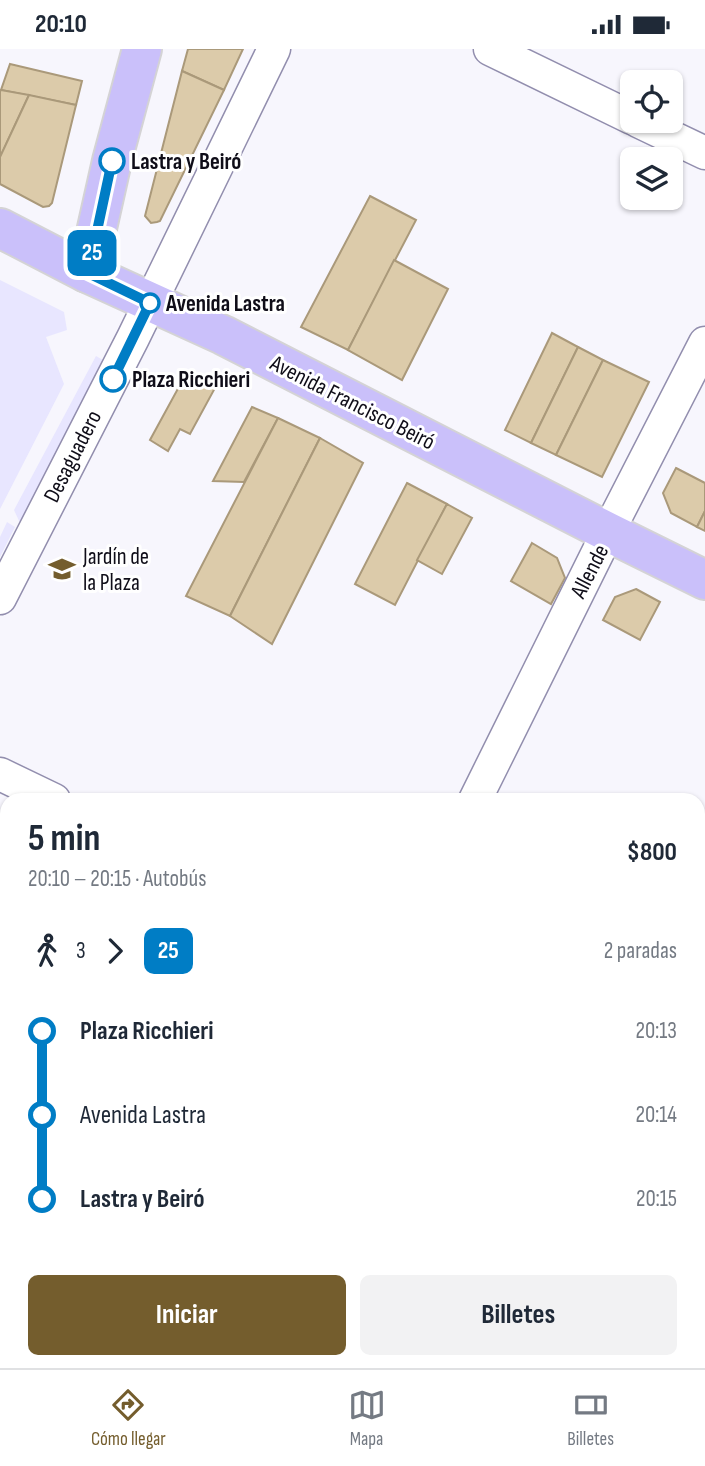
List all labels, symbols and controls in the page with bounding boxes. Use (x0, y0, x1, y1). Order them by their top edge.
text: 20:10 (35, 9, 87, 40)
map controls (620, 70, 683, 210)
button: locate (620, 70, 683, 133)
button: layers (620, 147, 683, 210)
marker: Lastra y Beiró (99, 148, 125, 174)
place label: Lastra y Beiró (131, 148, 241, 176)
line badge: 25 (60, 230, 124, 276)
text: 25 (81, 238, 103, 267)
place label: Avenida Lastra (165, 290, 285, 318)
marker: Avenida Lastra (140, 293, 160, 313)
street label: Avenida Francisco Beiró (265, 349, 440, 456)
marker: Plaza Ricchieri (100, 366, 126, 392)
place label: Plaza Ricchieri (132, 366, 250, 394)
street label: Desaguadero (38, 406, 108, 507)
street label: Allende (564, 540, 615, 604)
place label: Jardín de la Plaza (82, 543, 149, 597)
school or university icon: Jardín de la Plaza (47, 554, 77, 584)
text: 5 min (28, 816, 100, 861)
text: $800 (627, 837, 677, 868)
text: 20:10 – 20:15 · Autobús (28, 865, 206, 893)
icon: walk (28, 932, 66, 970)
icon: forward (96, 932, 134, 970)
text: 25 (158, 936, 179, 965)
text: 3 (76, 937, 86, 965)
text: 2 paradas (604, 937, 677, 965)
text: Plaza Ricchieri (80, 1016, 214, 1047)
text: 20:13 (636, 1017, 677, 1045)
text: Avenida Lastra (80, 1100, 206, 1131)
text: 20:14 (636, 1101, 677, 1129)
text: Lastra y Beiró (80, 1184, 205, 1215)
text: 20:15 (636, 1185, 677, 1213)
button: Iniciar (28, 1275, 346, 1355)
button: Billetes (360, 1275, 677, 1355)
tab: Cómo llegar (91, 1386, 166, 1451)
tab: Mapa (348, 1386, 386, 1451)
tab: Billetes (567, 1386, 614, 1451)

